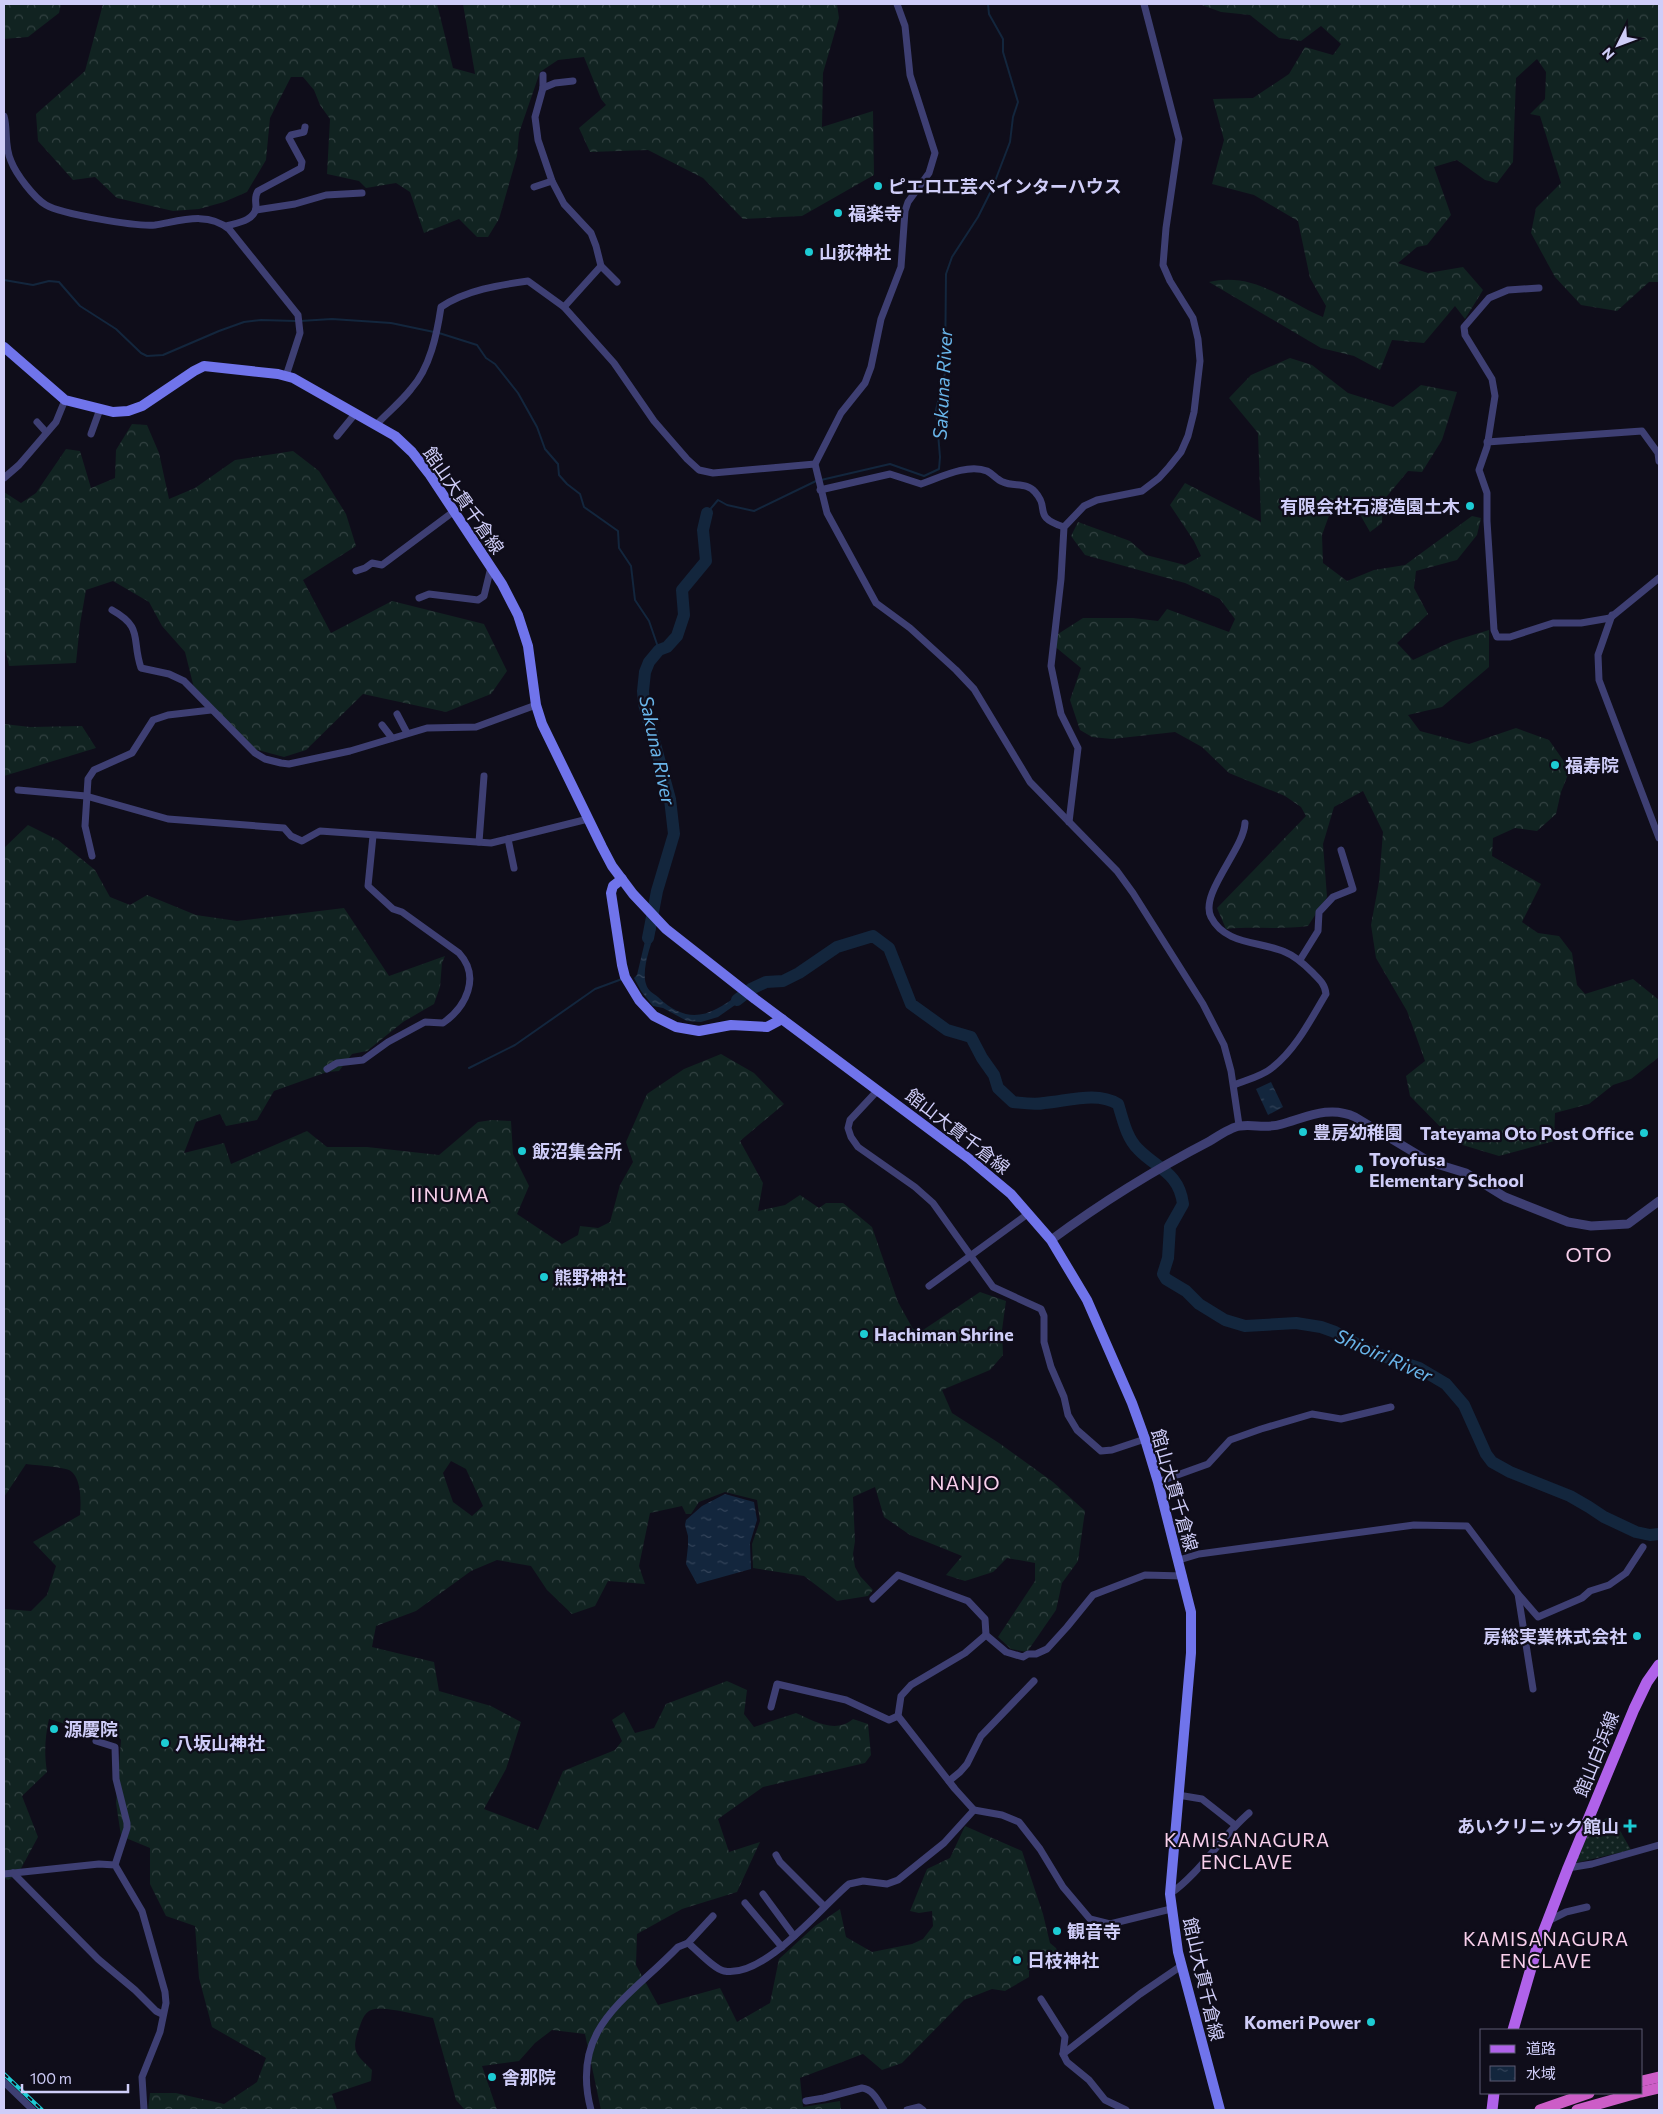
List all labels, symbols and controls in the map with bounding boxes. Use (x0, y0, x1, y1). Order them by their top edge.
north arrow (1593, 20, 1643, 70)
text: N (1598, 44, 1618, 64)
place label: ピエロ工芸ペインターハウス (888, 175, 1122, 197)
marker: ピエロ工芸ペインターハウス (872, 180, 884, 192)
place label: 福楽寺 (848, 202, 902, 224)
marker: 福楽寺 (832, 207, 844, 219)
place label: 山荻神社 (819, 241, 891, 263)
marker: 山荻神社 (803, 246, 815, 258)
water label: Sakuna River (928, 326, 956, 440)
street label: 館山大貫千倉線 (419, 442, 509, 558)
place label: 有限会社石渡造園土木 (1280, 495, 1460, 517)
marker: 有限会社石渡造園土木 (1464, 500, 1476, 512)
water label: Sakuna River (635, 693, 681, 808)
place label: 福寿院 (1565, 754, 1619, 776)
marker: 福寿院 (1549, 759, 1561, 771)
street label: 館山大貫千倉線 (902, 1084, 1014, 1178)
place label: 豊房幼稚園 (1313, 1121, 1403, 1143)
place label: Tateyama Oto Post Office (1420, 1122, 1634, 1144)
marker: 豊房幼稚園 (1297, 1126, 1309, 1138)
marker: Tateyama Oto Post Office (1638, 1127, 1650, 1139)
place label: 飯沼集会所 (532, 1140, 622, 1162)
marker: 飯沼集会所 (516, 1145, 528, 1157)
place label: Toyofusa Elementary School (1369, 1148, 1524, 1191)
marker: Toyofusa Elementary School (1353, 1163, 1365, 1175)
district label: IINUMA (410, 1182, 490, 1206)
district label: OTO (1565, 1242, 1613, 1266)
place label: 熊野神社 (554, 1266, 626, 1288)
marker: 熊野神社 (538, 1271, 550, 1283)
place label: Hachiman Shrine (874, 1323, 1014, 1345)
water label: Shioiri River (1332, 1323, 1437, 1387)
marker: Hachiman Shrine (858, 1328, 870, 1340)
street label: 館山大貫千倉線 (1147, 1426, 1203, 1554)
district label: NANJO (929, 1470, 1001, 1494)
place label: 房総実業株式会社 (1483, 1625, 1627, 1647)
marker: 房総実業株式会社 (1631, 1630, 1643, 1642)
street label: 館山白浜線 (1569, 1708, 1623, 1800)
place label: 源慶院 (64, 1718, 118, 1740)
marker: 源慶院 (48, 1723, 60, 1735)
place label: 八坂山神社 (175, 1732, 265, 1754)
marker: 八坂山神社 (159, 1737, 171, 1749)
place label: あいクリニック館山 (1457, 1815, 1619, 1837)
marker: あいクリニック館山 (1623, 1819, 1637, 1833)
district label: KAMISANAGURA ENCLAVE (1164, 1828, 1330, 1873)
street label: 館山大貫千倉線 (1179, 1915, 1229, 2043)
place label: 観音寺 (1067, 1920, 1121, 1942)
marker: 観音寺 (1051, 1925, 1063, 1937)
district label: KAMISANAGURA ENCLAVE (1463, 1927, 1629, 1972)
place label: 日枝神社 (1027, 1949, 1099, 1971)
marker: 日枝神社 (1011, 1954, 1023, 1966)
place label: Komeri Power (1244, 2011, 1362, 2033)
marker: Komeri Power (1365, 2016, 1377, 2028)
legend (1480, 2029, 1643, 2094)
text: 道路 (1526, 2039, 1556, 2057)
scale bar (22, 2062, 129, 2094)
text: 水域 (1526, 2064, 1556, 2082)
place label: 舎那院 (502, 2066, 556, 2088)
text: 100 m (30, 2069, 72, 2087)
marker: 舎那院 (486, 2071, 498, 2083)

